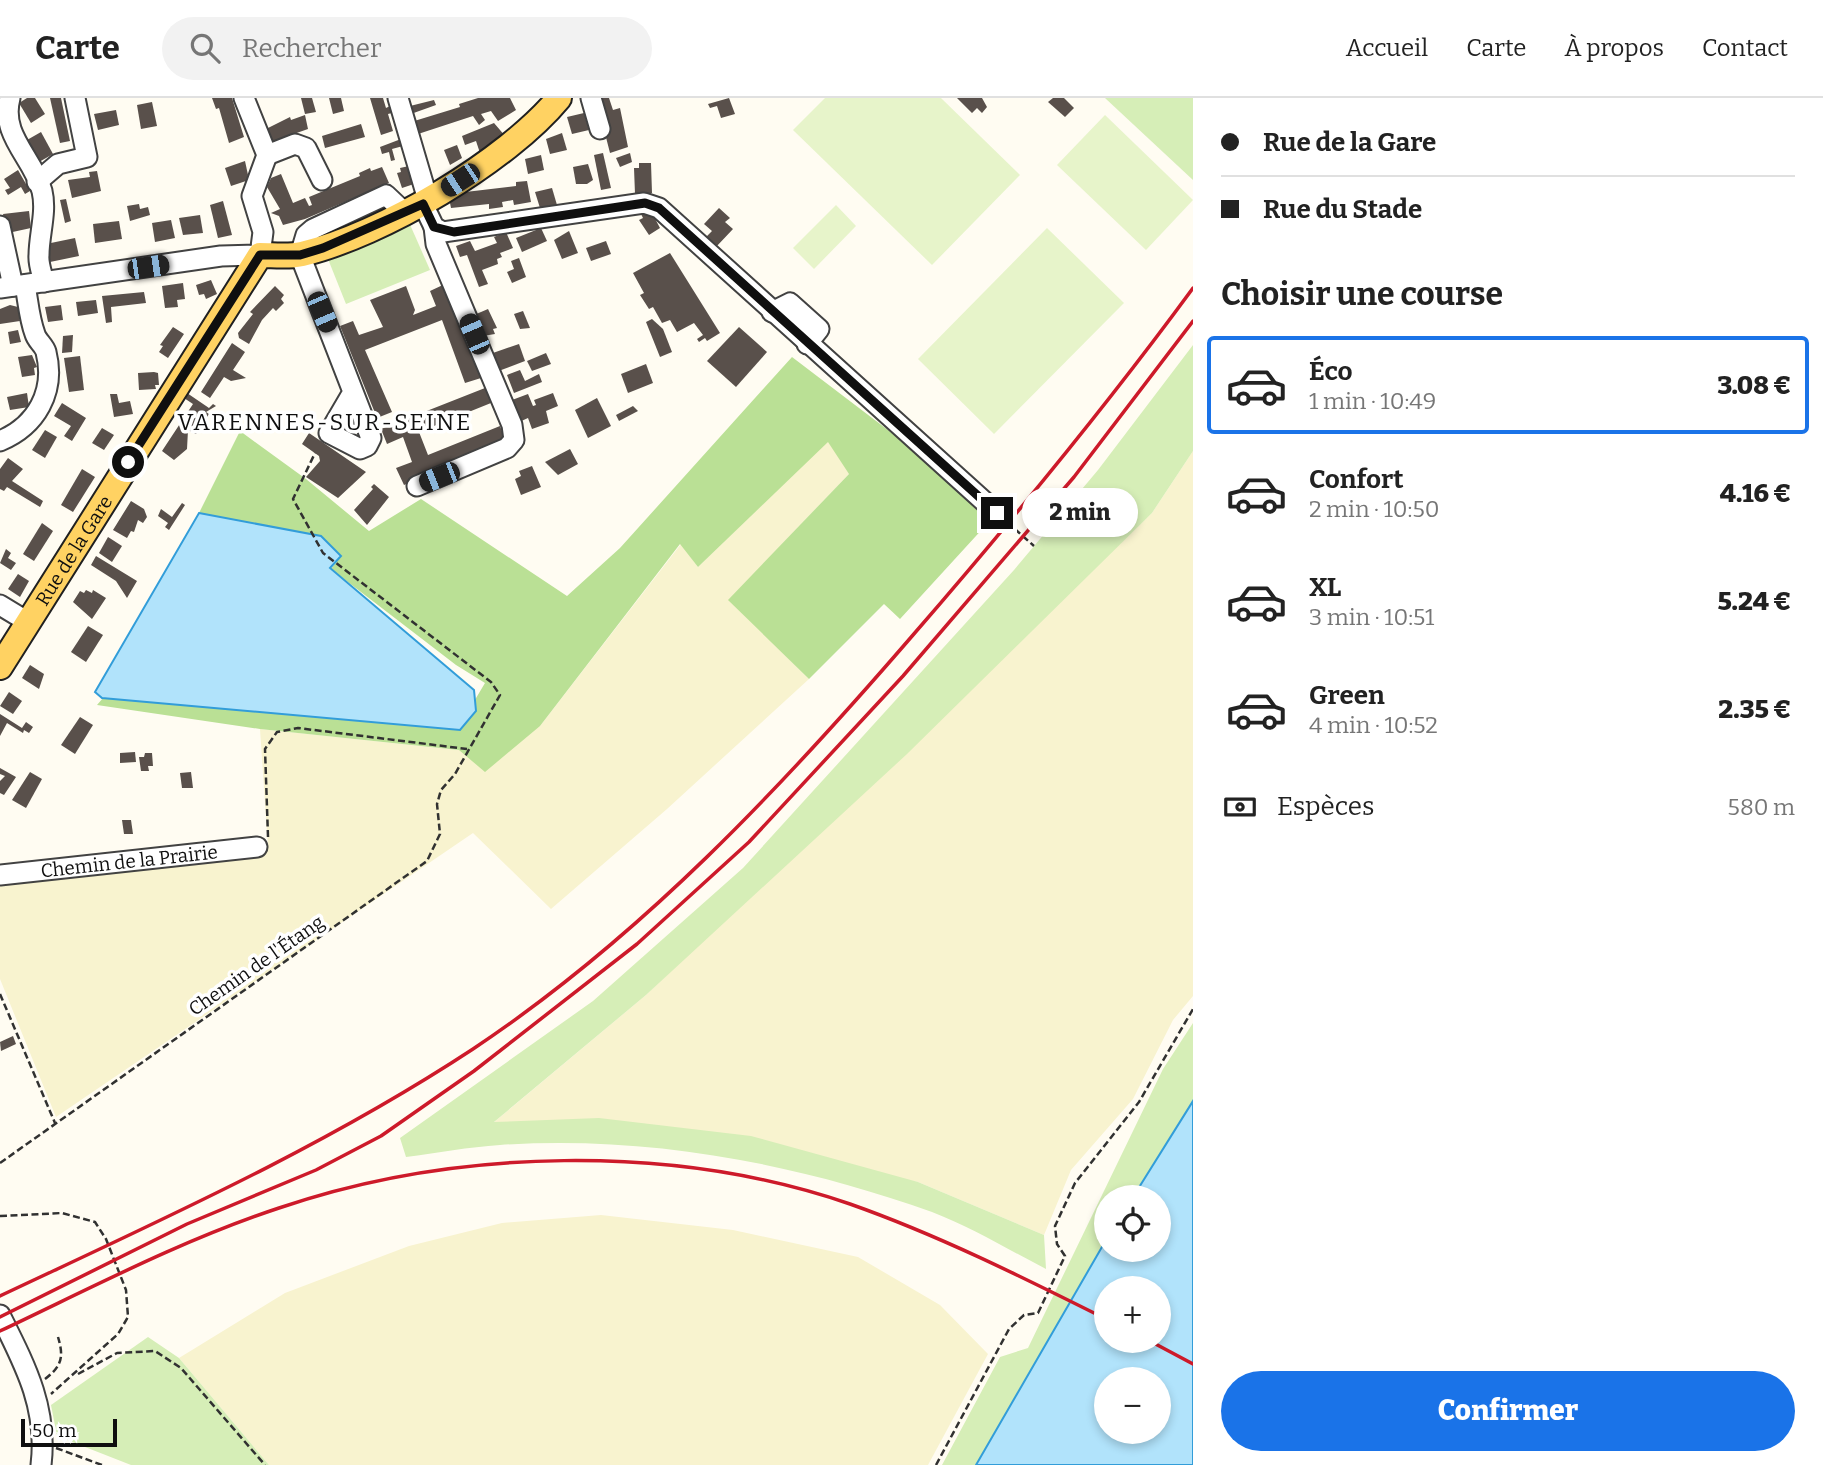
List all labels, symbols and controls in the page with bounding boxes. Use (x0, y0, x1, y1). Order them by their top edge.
search box (162, 17, 652, 80)
text: Carte (35, 28, 120, 68)
icon: search (186, 29, 224, 67)
text: Rechercher (242, 33, 382, 64)
text: Accueil (1346, 34, 1428, 62)
text: Carte (1466, 34, 1526, 62)
text: À propos (1564, 34, 1664, 62)
text: Contact (1702, 34, 1788, 62)
text: Rue de la Gare (1263, 127, 1436, 158)
car (437, 160, 484, 200)
text: Rue du Stade (1263, 194, 1422, 225)
car (126, 254, 171, 280)
text: Choisir une course (1221, 275, 1503, 313)
car (305, 289, 340, 335)
car (457, 311, 492, 357)
icon: car (1225, 354, 1288, 417)
text: Éco (1309, 356, 1352, 387)
text: 3.08 € (1717, 370, 1791, 401)
text: 1 min · 10:49 (1309, 387, 1436, 415)
district label: VARENNES-SUR-SEINE (178, 408, 472, 436)
route start (112, 446, 144, 478)
car (416, 459, 463, 495)
icon: car (1225, 462, 1288, 525)
text: Confort (1309, 464, 1404, 495)
text: 4.16 € (1720, 478, 1791, 509)
callout: 2 min (1021, 488, 1137, 538)
street label: Rue de la Gare (31, 491, 117, 610)
text: 2 min · 10:50 (1309, 495, 1439, 523)
route end (981, 497, 1013, 529)
text: 2 min (1049, 498, 1111, 526)
icon: car (1225, 570, 1288, 633)
text: XL (1309, 572, 1341, 603)
text: 5.24 € (1717, 586, 1791, 617)
text: 3 min · 10:51 (1309, 603, 1434, 631)
icon: car (1225, 678, 1288, 741)
text: Green (1309, 680, 1385, 711)
text: 2.35 € (1718, 694, 1791, 725)
text: 4 min · 10:52 (1309, 711, 1438, 739)
icon: cash (1221, 788, 1259, 826)
text: Espèces (1277, 791, 1374, 822)
text: 580 m (1728, 793, 1795, 821)
street label: Chemin de la Prairie (40, 840, 219, 882)
street label: Chemin de l'Étang (184, 910, 329, 1021)
map controls (1094, 1185, 1171, 1444)
button: locate (1094, 1185, 1171, 1262)
button: + (1094, 1276, 1171, 1353)
button: − (1094, 1367, 1171, 1444)
button: Confirmer (1221, 1371, 1795, 1451)
scale bar (21, 1416, 117, 1448)
text: 50 m (32, 1419, 76, 1442)

